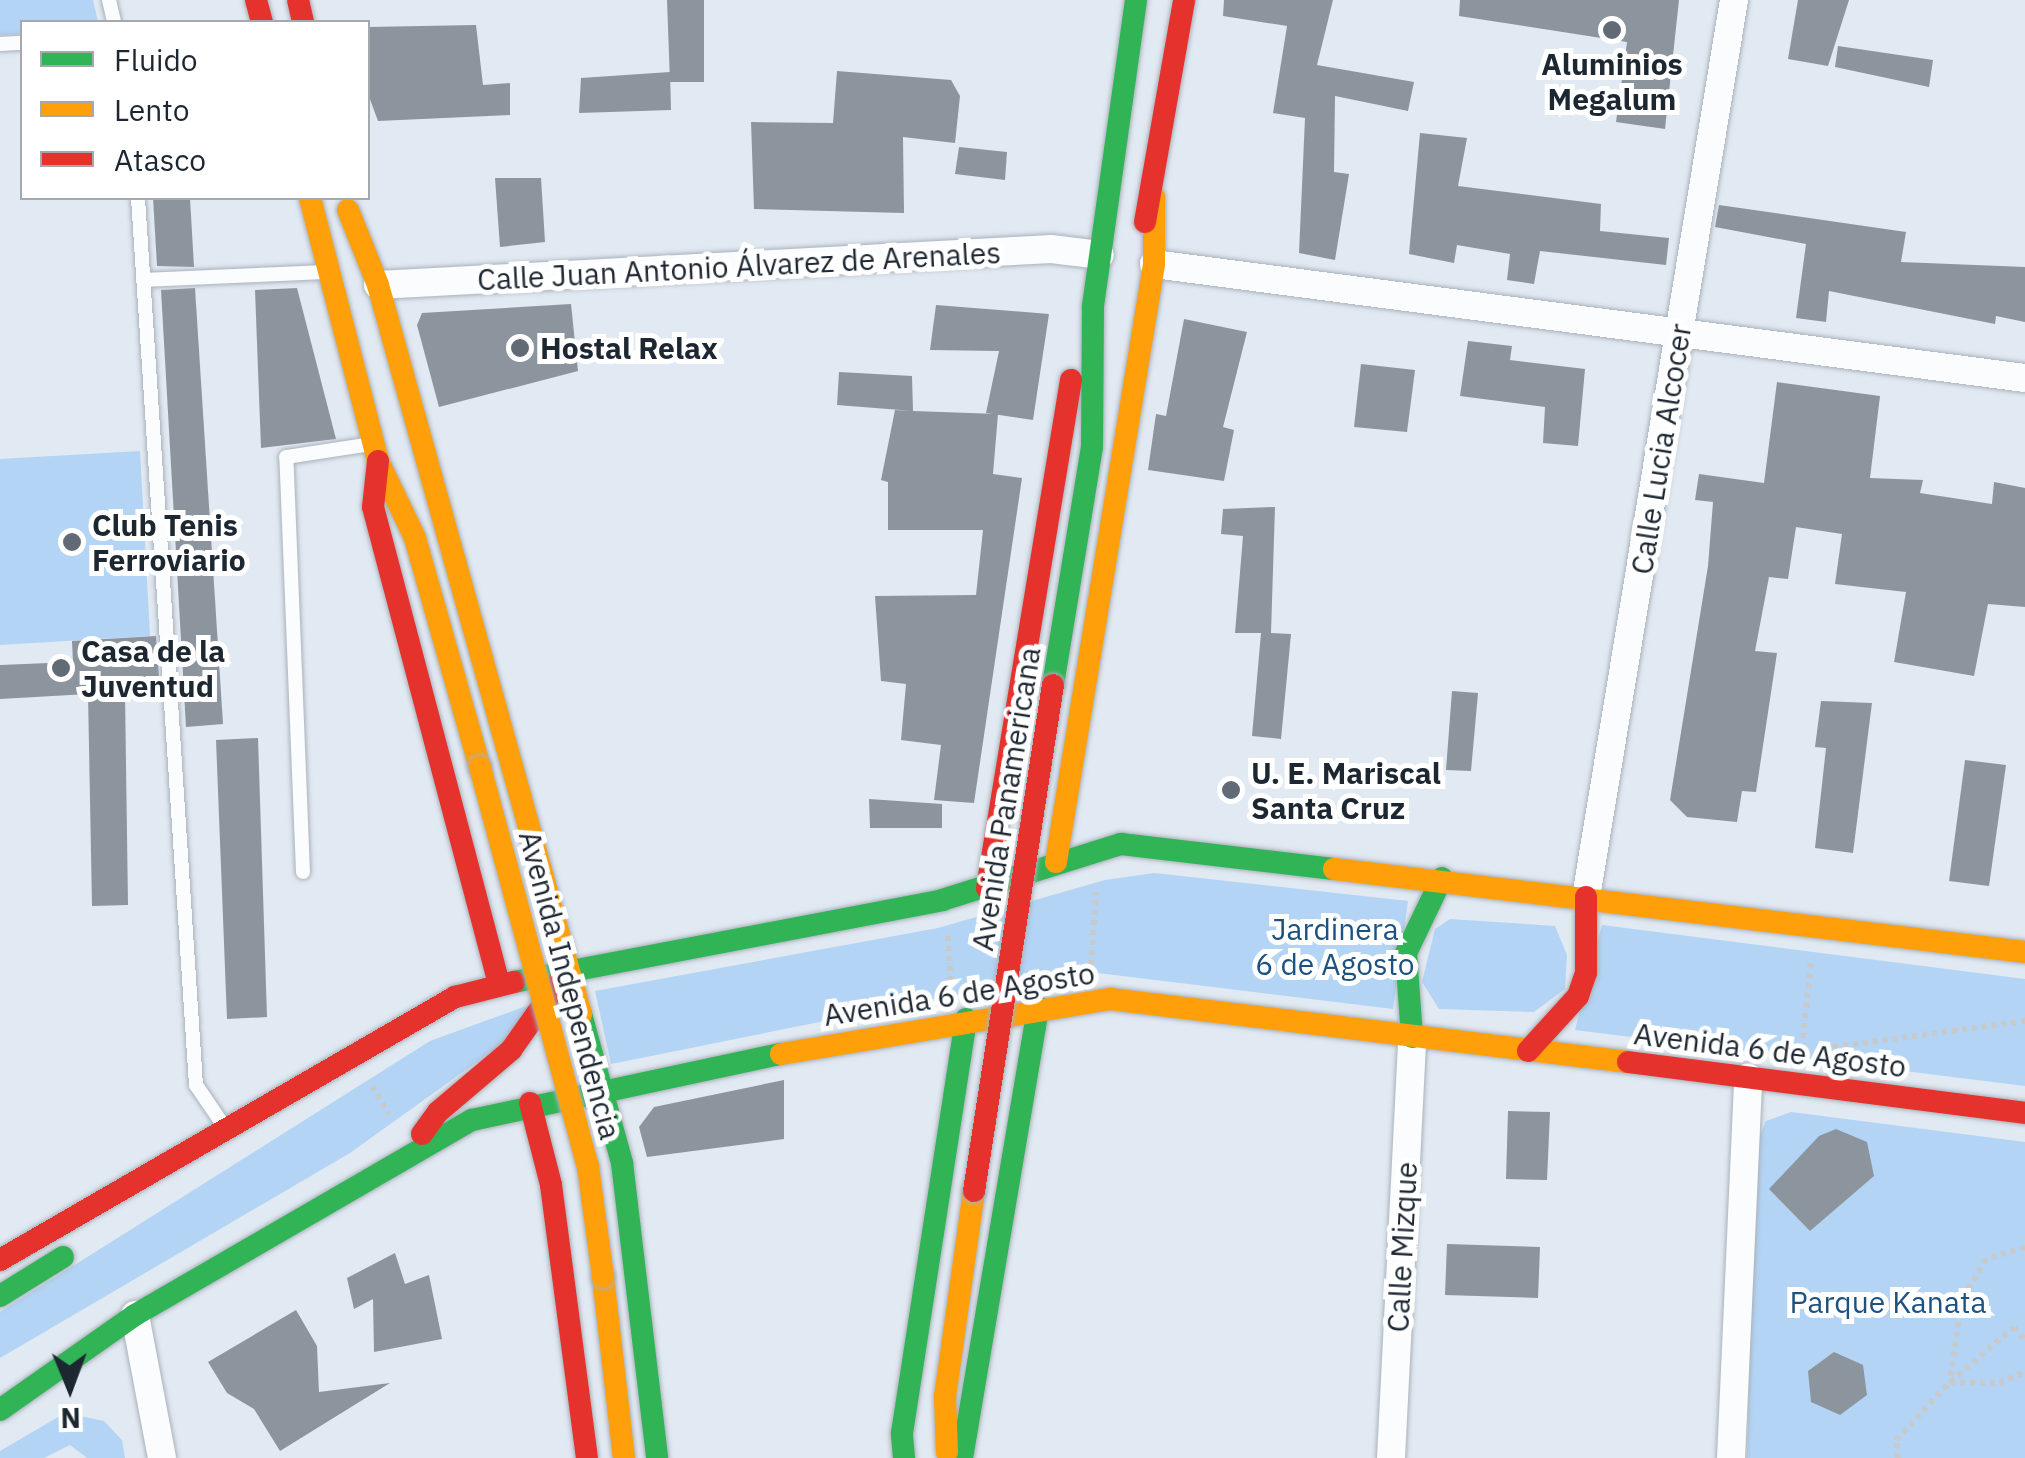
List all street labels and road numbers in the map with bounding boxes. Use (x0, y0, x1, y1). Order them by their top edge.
street label: Calle Juan Antonio Álvarez de Arenales (476, 234, 1002, 298)
street label: Calle Lucia Alcocer (1623, 321, 1699, 577)
street label: Avenida Panamericana (964, 645, 1048, 953)
street label: Avenida Independencia (511, 827, 629, 1143)
street label: Avenida 6 de Agosto (821, 955, 1097, 1033)
street label: Avenida 6 de Agosto (1632, 1015, 1908, 1085)
street label: Calle Mizque (1380, 1161, 1424, 1333)

